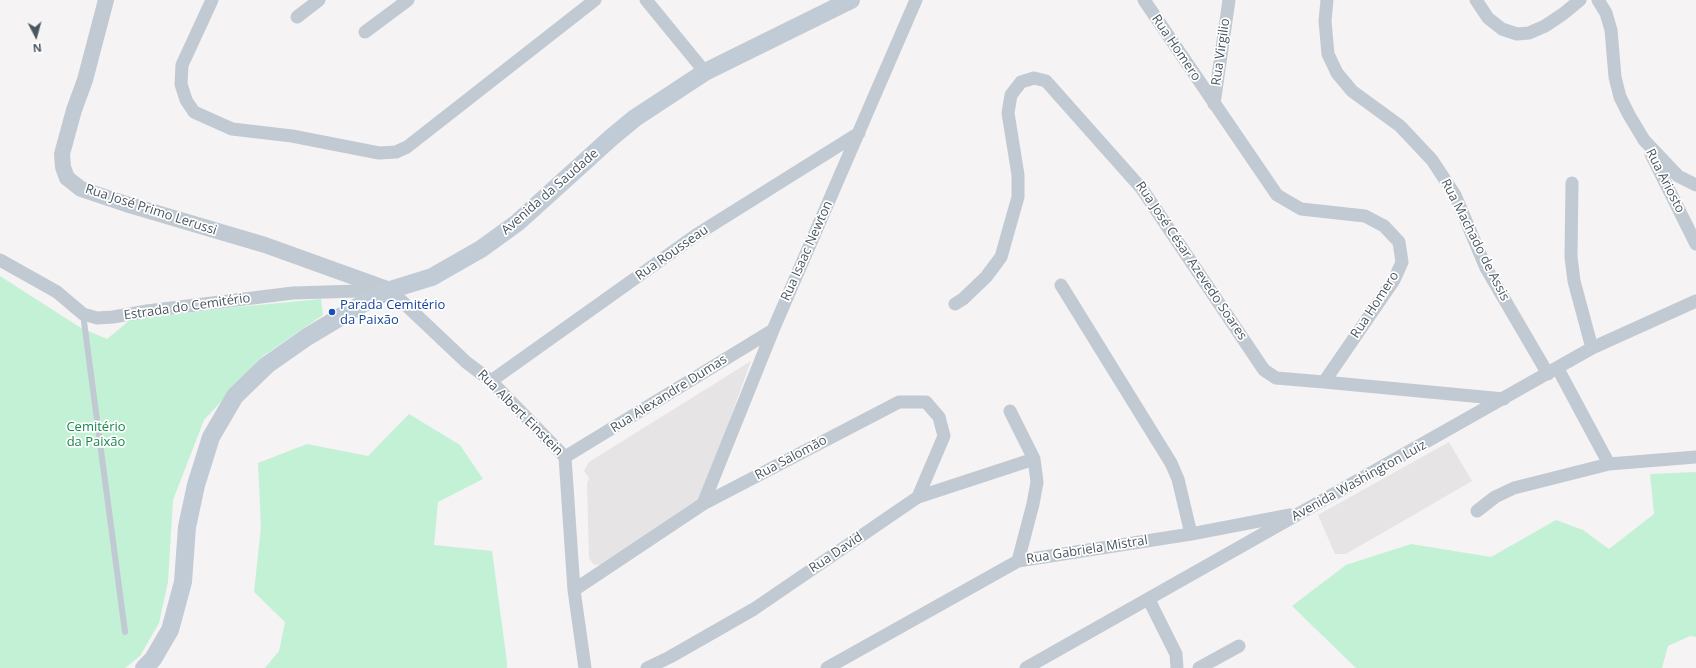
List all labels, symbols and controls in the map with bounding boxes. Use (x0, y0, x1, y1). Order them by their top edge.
street label: Rua Homero (1148, 12, 1204, 84)
north arrow (16, 16, 56, 56)
street label: Rua Virgilio (1209, 17, 1233, 87)
text: N (32, 41, 43, 56)
street label: Avenida da Saudade (498, 146, 602, 238)
street label: Rua Ariosto (1642, 146, 1688, 216)
street label: Rua Machado de Assis (1437, 176, 1513, 304)
street label: Rua José César Azevedo Soares (1132, 179, 1250, 343)
street label: Rua José Primo Lerussi (83, 181, 219, 239)
street label: Rua Isaac Newton (778, 198, 836, 304)
street label: Rua Rousseau (633, 222, 711, 284)
street label: Rua Homero (1348, 269, 1402, 341)
street label: Estrada do Cemitério (123, 290, 251, 324)
place label: Parada Cemitério da Paixão (340, 297, 445, 328)
marker: Parada Cemitério da Paixão (327, 307, 337, 317)
street label: Rua Alexandre Dumas (608, 352, 730, 436)
street label: Rua Albert Einstein (474, 367, 566, 459)
park label: Cemitério da Paixão (66, 419, 126, 450)
street label: Rua Salomão (752, 433, 830, 483)
street label: Avenida Washington Luiz (1289, 437, 1429, 525)
street label: Rua David (806, 529, 866, 577)
street label: Rua Gabriela Mistral (1025, 533, 1149, 567)

